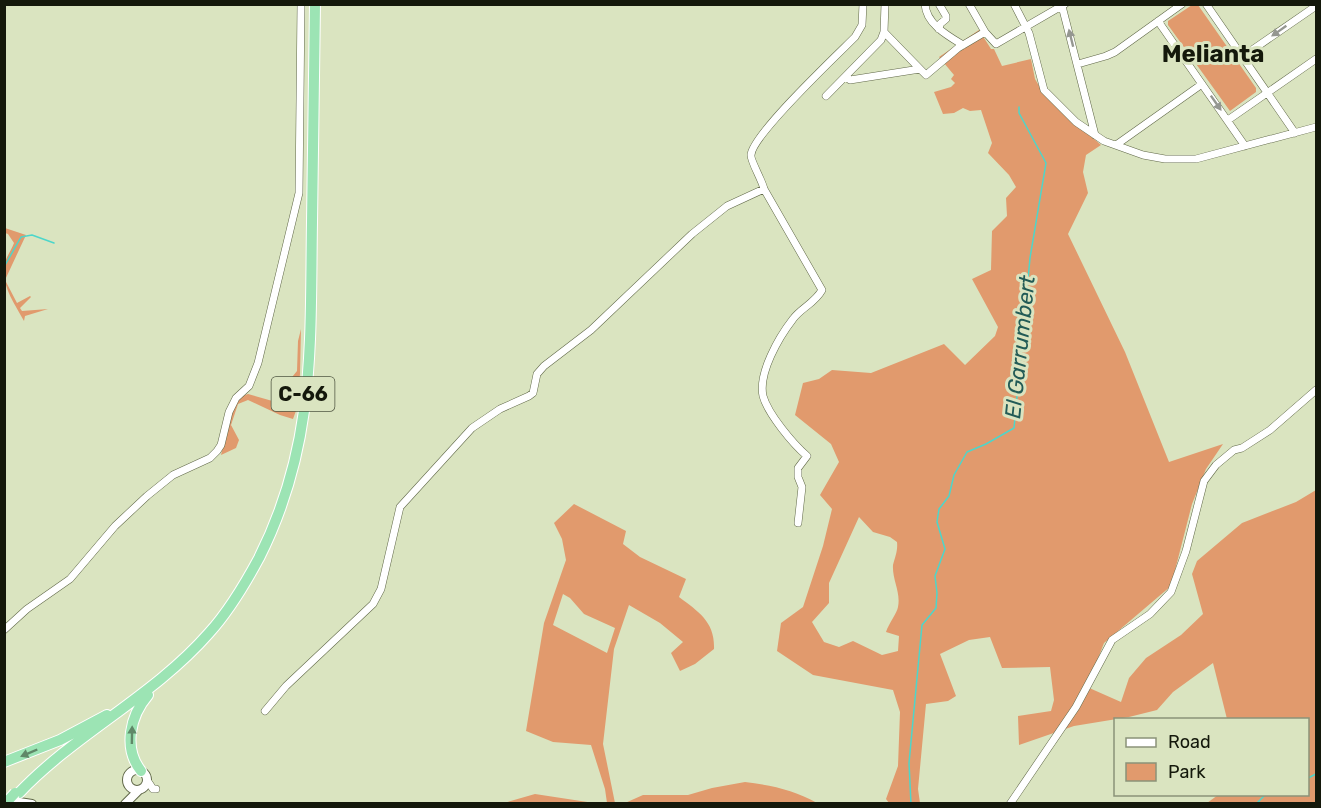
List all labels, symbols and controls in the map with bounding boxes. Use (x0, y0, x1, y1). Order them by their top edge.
one-way arrow (1272, 25, 1288, 37)
one-way arrow (1066, 28, 1076, 47)
district label: Melianta (1162, 40, 1264, 68)
one-way arrow (1210, 95, 1222, 111)
water label: El Garrumbert (999, 273, 1041, 420)
road number: C-66 (272, 377, 334, 411)
legend (1114, 718, 1309, 796)
one-way arrow (127, 725, 137, 744)
text: Road (1168, 731, 1211, 753)
one-way arrow (19, 748, 37, 758)
text: Park (1168, 761, 1206, 783)

